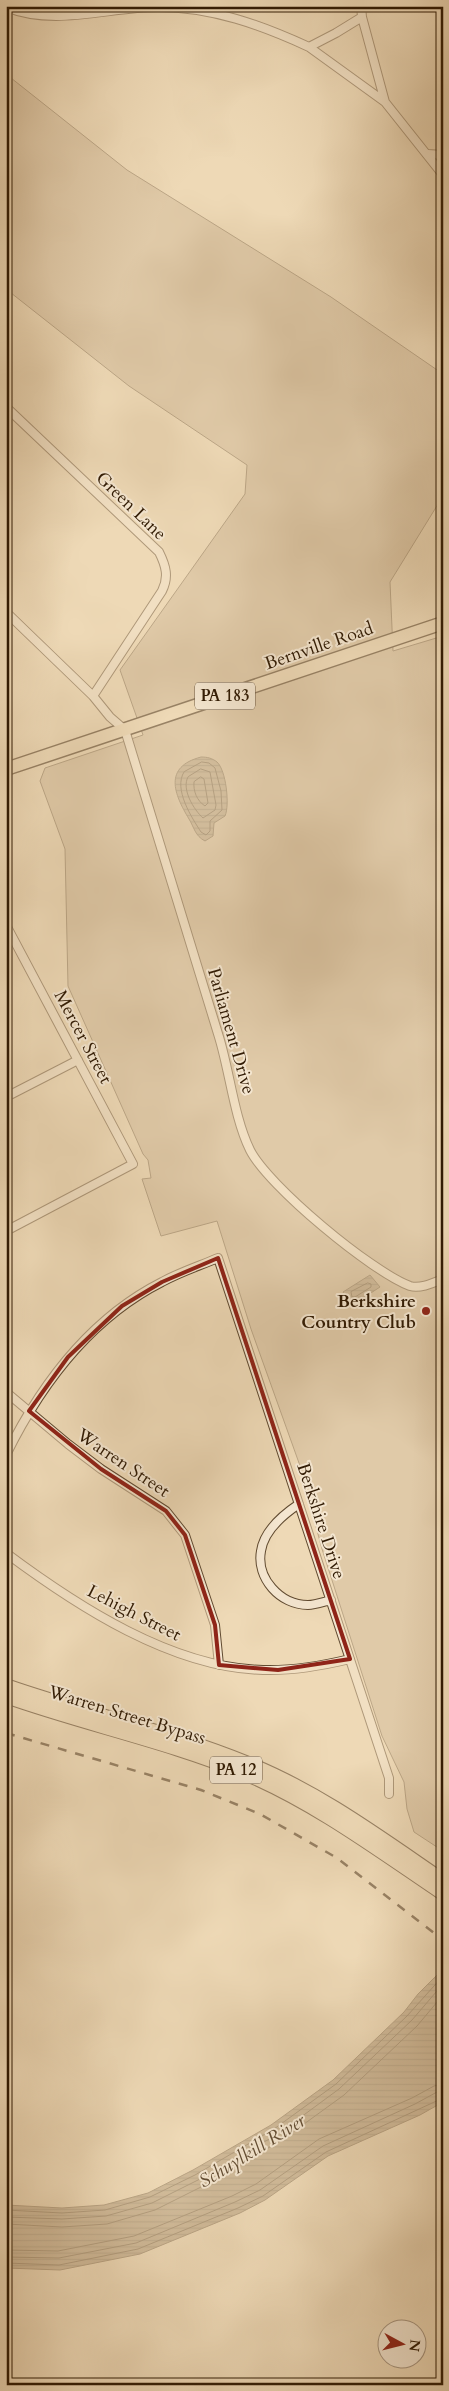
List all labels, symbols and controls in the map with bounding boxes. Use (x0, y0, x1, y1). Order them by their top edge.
street label: Green Lane (90, 466, 172, 546)
street label: Bernville Road (261, 616, 377, 676)
road number: PA 183 (195, 682, 255, 709)
street label: Parliament Drive (201, 965, 261, 1097)
street label: Mercer Street (48, 986, 118, 1089)
place label: Berkshire Country Club (301, 1289, 416, 1335)
marker: Berkshire Country Club (420, 1305, 432, 1317)
street label: Warren Street (71, 1422, 175, 1504)
street label: Berkshire Drive (290, 1460, 352, 1582)
street label: Lehigh Street (83, 1579, 185, 1647)
street label: Warren Street Bypass (44, 1679, 209, 1751)
road number: PA 12 (210, 1756, 262, 1784)
water label: Schuylkill River (194, 2107, 311, 2194)
north arrow (376, 2318, 426, 2368)
text: N (404, 2338, 425, 2353)

